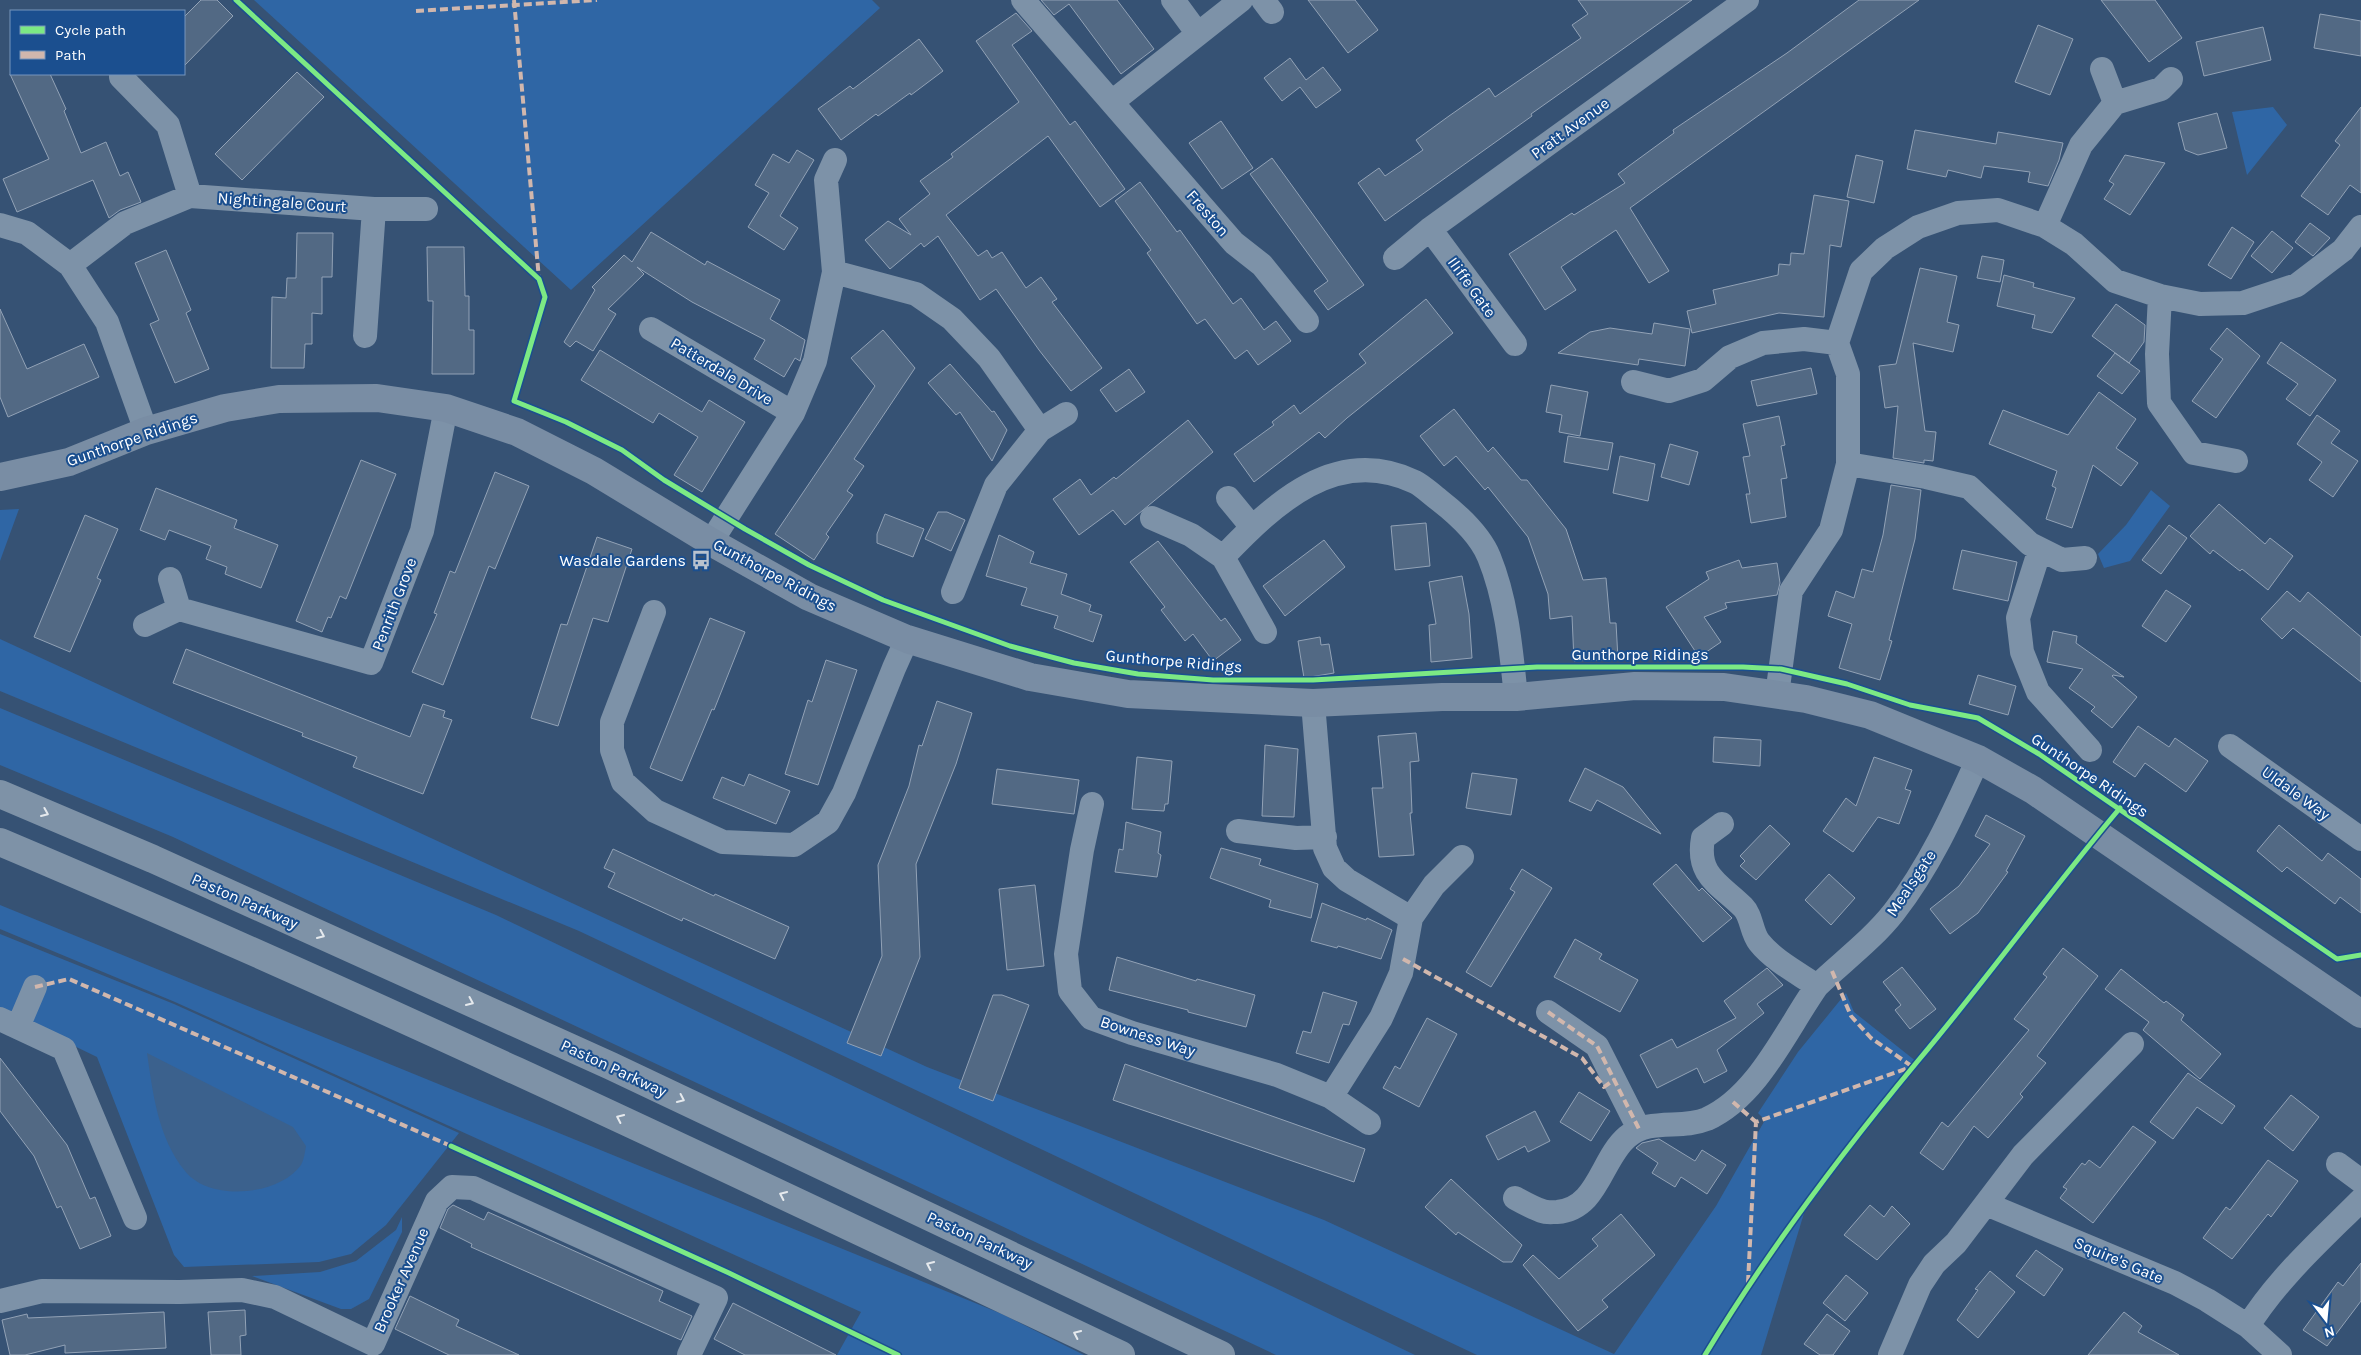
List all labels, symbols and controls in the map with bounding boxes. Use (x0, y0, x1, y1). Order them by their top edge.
legend (10, 10, 185, 75)
text: Cycle path (55, 21, 126, 39)
text: Path (55, 46, 86, 64)
street label: Pratt Avenue (1527, 93, 1613, 163)
street label: Freston (1183, 186, 1233, 240)
street label: Nightingale Court (217, 188, 347, 216)
street label: Iliffe Gate (1444, 253, 1500, 321)
street label: Patterdale Drive (667, 333, 777, 409)
street label: Gunthorpe Ridings (64, 408, 200, 470)
street label: Gunthorpe Ridings (710, 534, 840, 616)
bus stop icon: Wasdale Gardens (690, 549, 712, 571)
place label: Wasdale Gardens (560, 551, 686, 570)
street label: Penrith Grove (368, 555, 420, 653)
street label: Gunthorpe Ridings (1571, 645, 1709, 664)
street label: Gunthorpe Ridings (1105, 646, 1243, 676)
street label: Gunthorpe Ridings (2028, 729, 2152, 821)
street label: Uldale Way (2258, 762, 2334, 824)
one-way arrow (40, 807, 49, 818)
street label: Mealsgate (1882, 846, 1940, 920)
street label: Paston Parkway (189, 869, 302, 933)
one-way arrow (316, 929, 325, 939)
one-way arrow (465, 996, 474, 1007)
street label: Bowness Way (1098, 1012, 1198, 1060)
street label: Paston Parkway (558, 1035, 670, 1101)
one-way arrow (676, 1093, 685, 1104)
one-way arrow (616, 1114, 625, 1125)
one-way arrow (779, 1191, 788, 1201)
street label: Paston Parkway (924, 1207, 1036, 1273)
street label: Brooker Avenue (369, 1225, 433, 1335)
street label: Squire's Gate (2071, 1233, 2167, 1287)
one-way arrow (926, 1260, 935, 1271)
north arrow (2301, 1295, 2351, 1345)
text: N (2322, 1322, 2337, 1342)
one-way arrow (1073, 1330, 1082, 1340)

